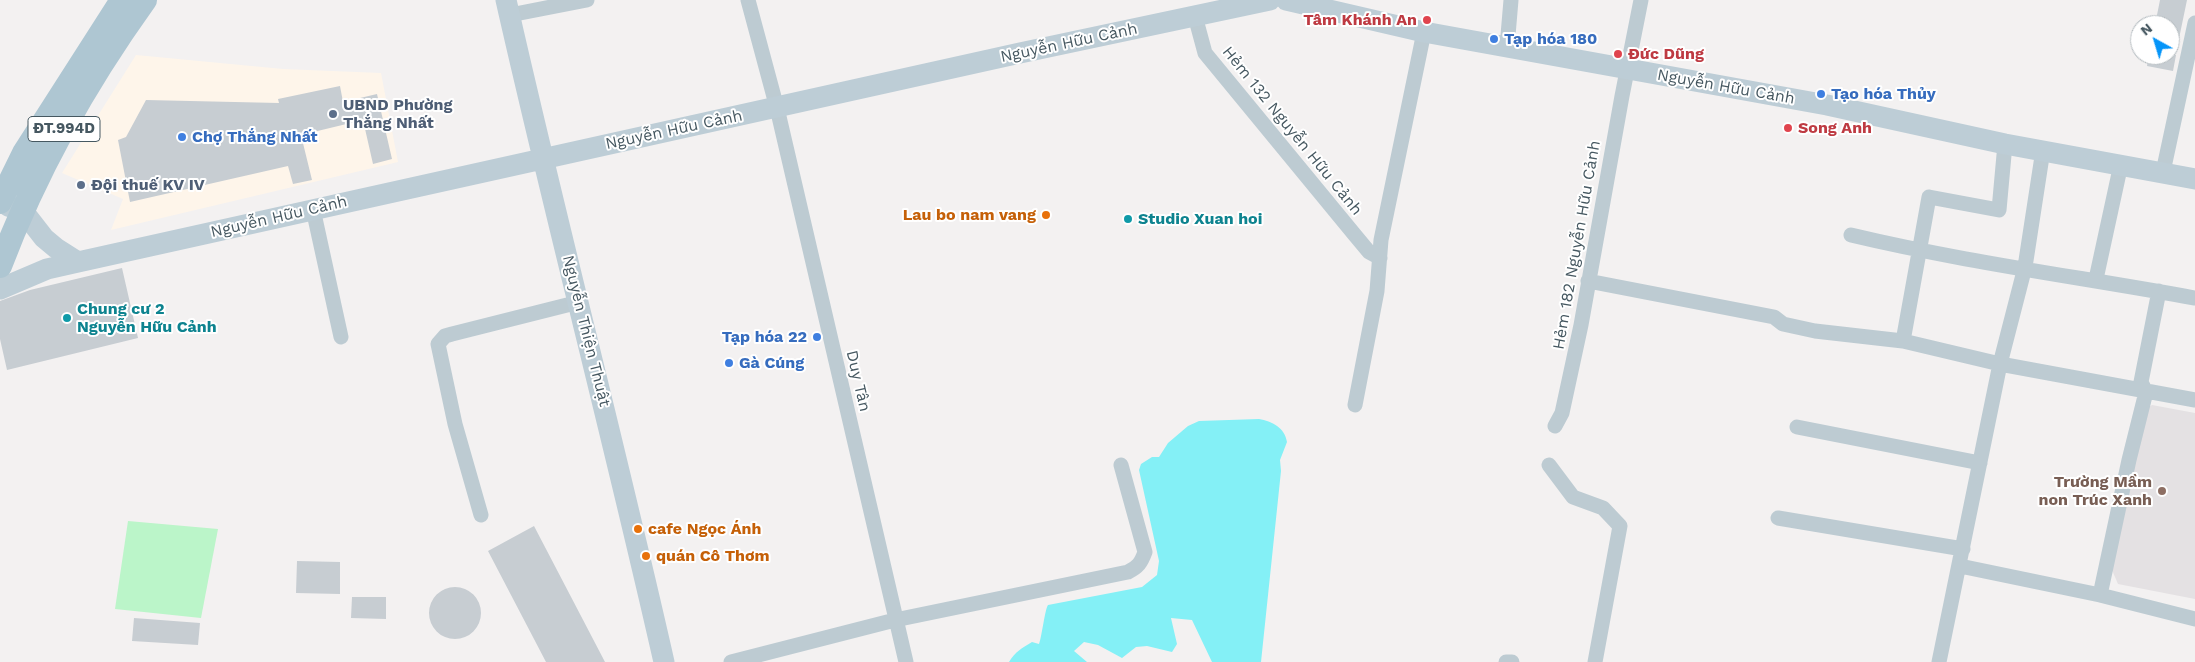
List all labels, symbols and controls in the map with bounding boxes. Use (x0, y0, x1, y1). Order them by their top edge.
place label: Tâm Khánh An (1303, 10, 1417, 30)
marker: Tâm Khánh An (1421, 14, 1433, 26)
north arrow (2130, 15, 2180, 65)
street label: Nguyễn Hữu Cảnh (999, 19, 1139, 67)
text: N (2137, 20, 2155, 39)
place label: Tạp hóa 180 (1504, 29, 1597, 49)
marker: Tạp hóa 180 (1488, 33, 1500, 45)
street label: Hẻm 132 Nguyễn Hữu Cảnh (1218, 43, 1366, 219)
place label: Đức Dũng (1628, 44, 1704, 64)
marker: Đức Dũng (1612, 48, 1624, 60)
street label: Nguyễn Hữu Cảnh (1656, 65, 1796, 109)
place label: Tạo hóa Thủy (1831, 84, 1936, 104)
marker: Tạo hóa Thủy (1815, 88, 1827, 100)
place label: UBND Phường Thắng Nhất (343, 95, 452, 133)
street label: Nguyễn Hữu Cảnh (604, 106, 744, 154)
marker: UBND Phường Thắng Nhất (327, 108, 339, 120)
road number: ĐT.994D (28, 116, 100, 142)
place label: Song Anh (1798, 118, 1872, 138)
marker: Song Anh (1782, 122, 1794, 134)
place label: Chợ Thắng Nhất (192, 127, 318, 147)
marker: Chợ Thắng Nhất (176, 131, 188, 143)
street label: Hẻm 182 Nguyễn Hữu Cảnh (1549, 139, 1605, 351)
place label: Đội thuế KV IV (91, 175, 205, 195)
marker: Đội thuế KV IV (75, 179, 87, 191)
street label: Nguyễn Hữu Cảnh (209, 192, 349, 242)
place label: Lau bo nam vang (903, 205, 1036, 225)
marker: Lau bo nam vang (1040, 209, 1052, 221)
place label: Studio Xuan hoi (1138, 209, 1262, 229)
marker: Studio Xuan hoi (1122, 213, 1134, 225)
street label: Nguyễn Thiện Thuật (558, 253, 614, 409)
place label: Chung cư 2 Nguyễn Hữu Cảnh (77, 299, 217, 337)
marker: Chung cư 2 Nguyễn Hữu Cảnh (61, 312, 73, 324)
place label: Tạp hóa 22 (722, 327, 807, 347)
marker: Tạp hóa 22 (811, 331, 823, 343)
street label: Duy Tân (842, 349, 874, 413)
place label: Gà Cúng (739, 353, 804, 373)
marker: Gà Cúng (723, 357, 735, 369)
place label: Trường Mầm non Trúc Xanh (2038, 472, 2152, 510)
marker: Trường Mầm non Trúc Xanh (2156, 485, 2168, 497)
place label: cafe Ngọc Ánh (648, 519, 761, 539)
marker: cafe Ngọc Ánh (632, 523, 644, 535)
place label: quán Cô Thơm (656, 546, 770, 566)
marker: quán Cô Thơm (640, 550, 652, 562)

